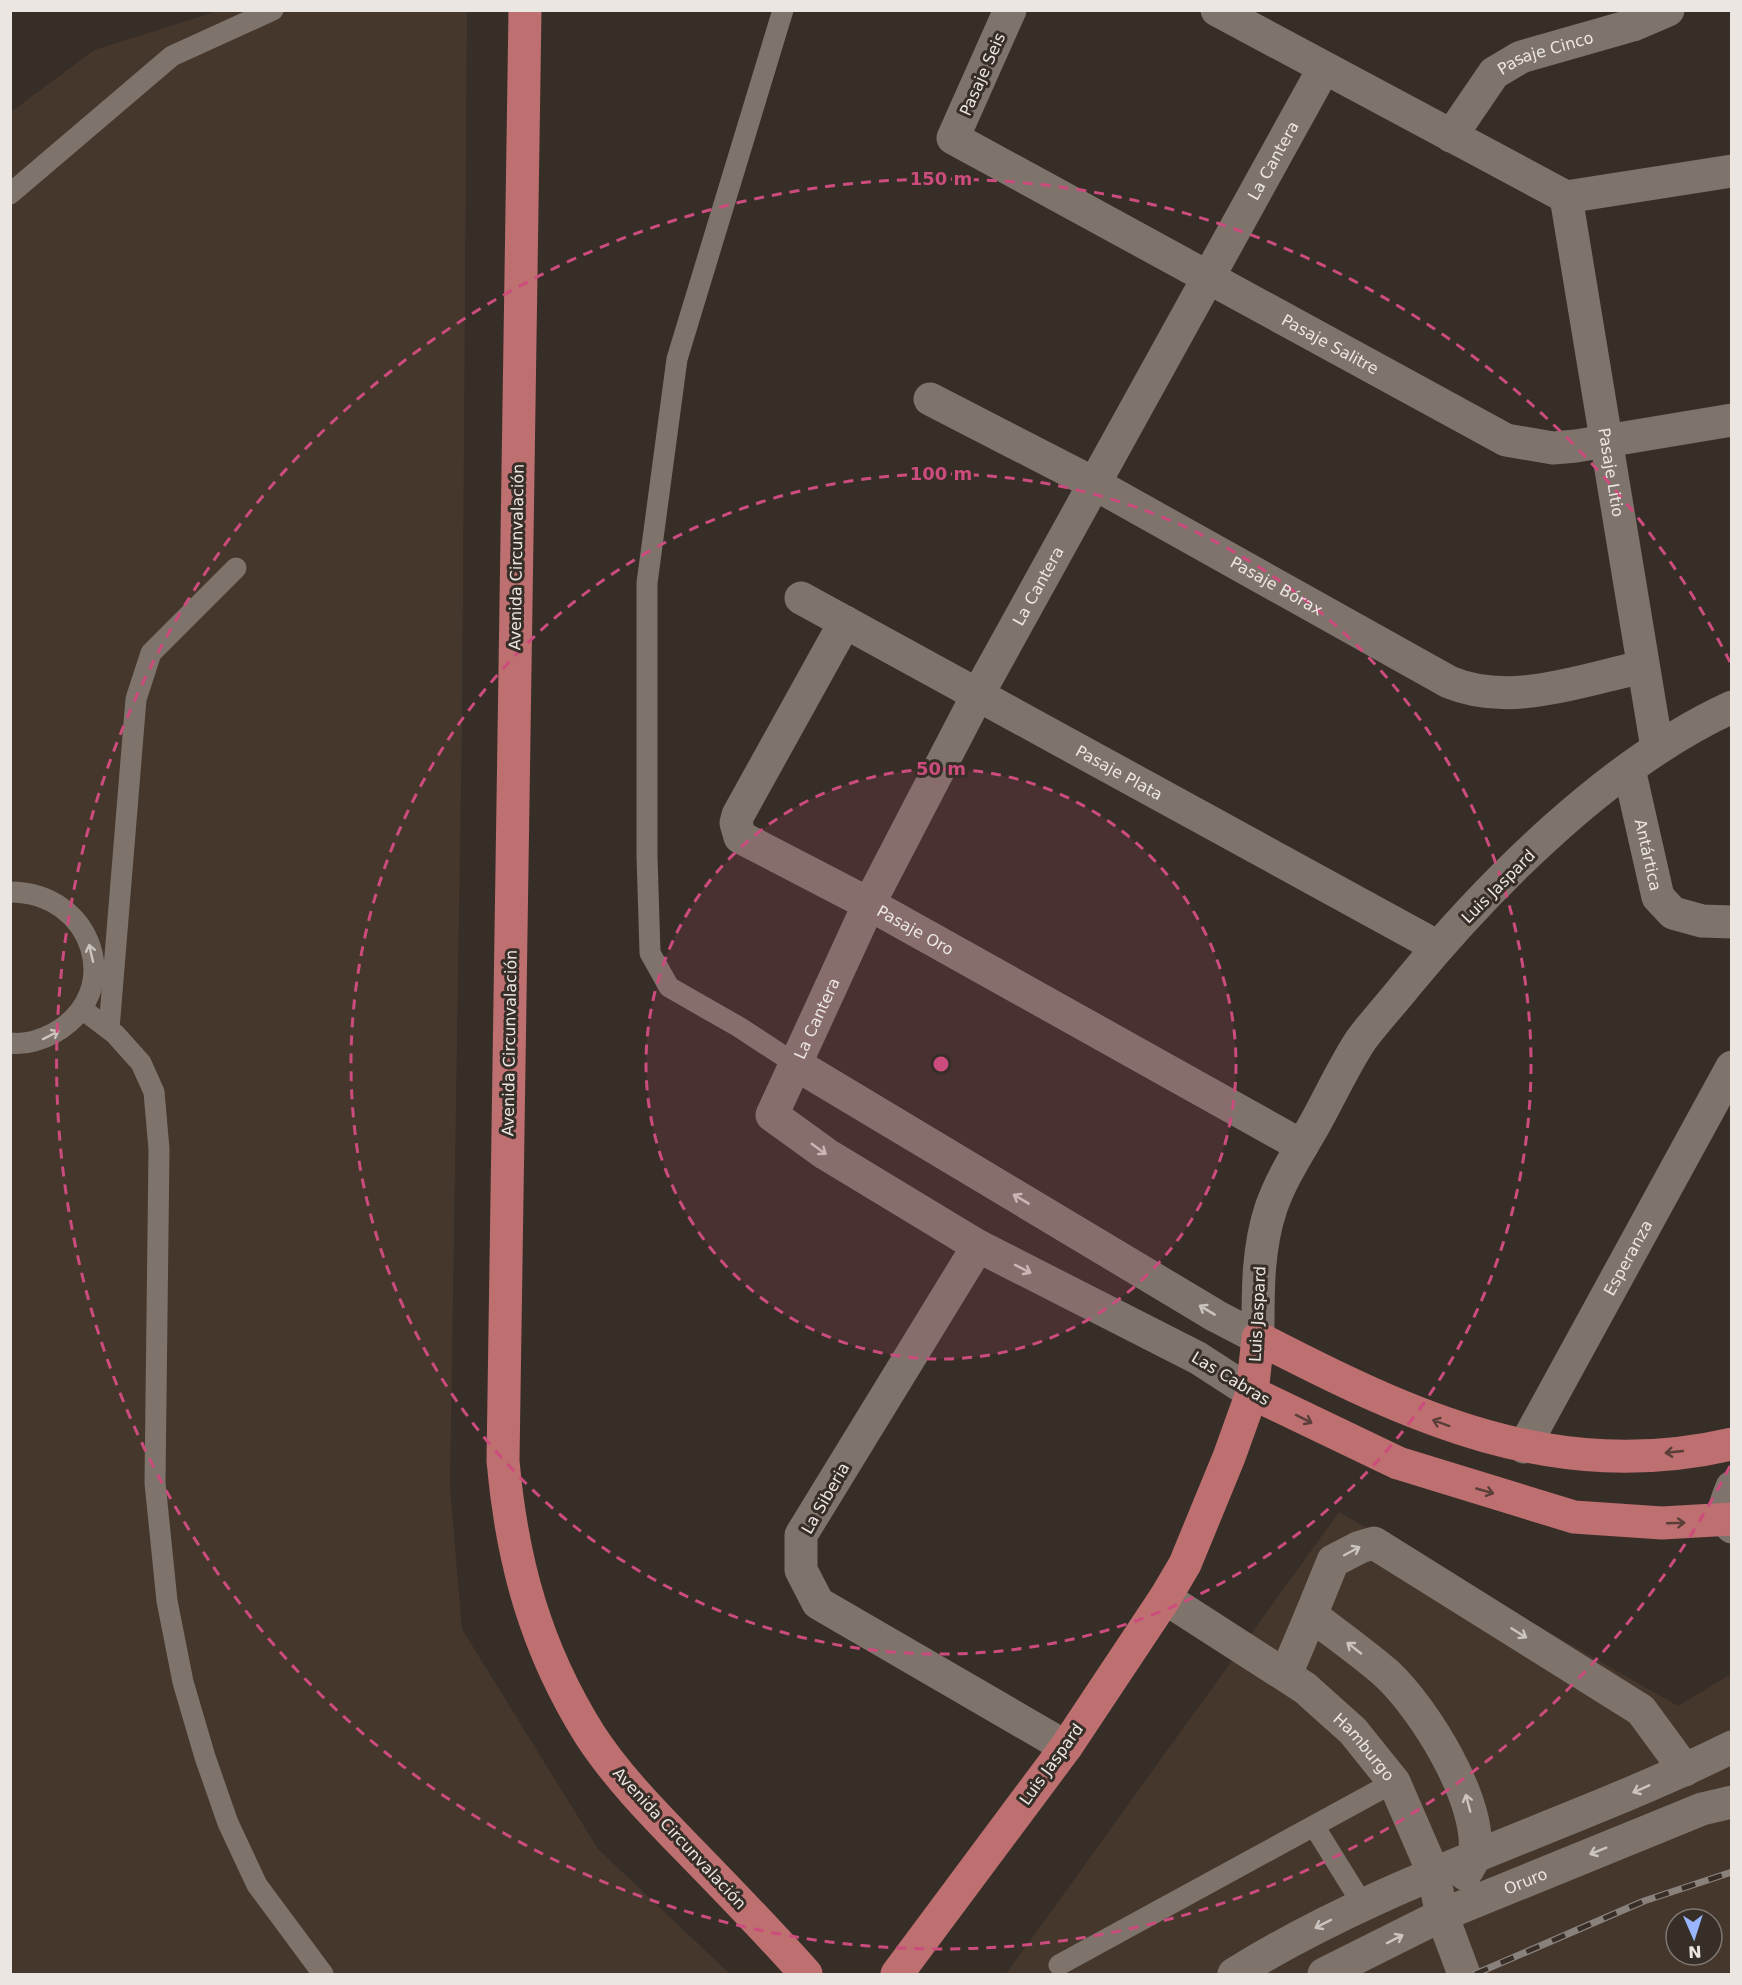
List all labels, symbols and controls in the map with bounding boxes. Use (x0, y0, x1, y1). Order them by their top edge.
street label: Pasaje Cinco (1494, 28, 1596, 79)
street label: Pasaje Seis (956, 30, 1009, 119)
street label: La Cantera (1244, 118, 1303, 204)
text: 150 m (910, 168, 972, 189)
street label: Pasaje Salitre (1278, 310, 1382, 379)
street label: Pasaje Litio (1594, 426, 1628, 518)
text: 100 m (910, 463, 972, 484)
street label: Avenida Circunvalación (505, 464, 528, 650)
street label: La Cantera (1009, 543, 1068, 629)
street label: Pasaje Bórax (1227, 553, 1326, 620)
street label: Pasaje Plata (1072, 741, 1166, 804)
text: 50 m (916, 758, 966, 779)
street label: Antártica (1631, 817, 1665, 893)
street label: Luis Jaspard (1458, 846, 1539, 927)
street label: Pasaje Oro (873, 901, 957, 959)
one-way arrow (85, 943, 97, 962)
street label: Avenida Circunvalación (498, 950, 521, 1136)
street label: La Cantera (790, 975, 844, 1062)
one-way arrow (41, 1029, 59, 1040)
centre of rings (931, 1054, 951, 1074)
one-way arrow (811, 1143, 827, 1155)
one-way arrow (1013, 1193, 1030, 1205)
street label: Esperanza (1600, 1217, 1656, 1299)
one-way arrow (1014, 1264, 1032, 1276)
street label: Luis Jaspard (1246, 1266, 1269, 1362)
one-way arrow (1199, 1303, 1216, 1315)
street label: Las Cabras (1188, 1348, 1273, 1409)
one-way arrow (1294, 1414, 1312, 1425)
one-way arrow (1432, 1416, 1451, 1427)
one-way arrow (1664, 1447, 1684, 1458)
street label: La Siberia (797, 1459, 853, 1537)
one-way arrow (1475, 1486, 1494, 1497)
one-way arrow (1665, 1517, 1685, 1528)
one-way arrow (1342, 1545, 1360, 1556)
one-way arrow (1510, 1628, 1527, 1640)
one-way arrow (1346, 1642, 1362, 1655)
street label: Hamburgo (1329, 1709, 1398, 1785)
street label: Luis Jaspard (1016, 1720, 1087, 1809)
street label: Avenida Circunvalación (609, 1764, 750, 1913)
one-way arrow (1632, 1784, 1650, 1795)
one-way arrow (1461, 1794, 1473, 1813)
one-way arrow (1589, 1846, 1608, 1857)
street label: Oruro (1501, 1864, 1550, 1899)
north arrow (1664, 1907, 1724, 1967)
one-way arrow (1315, 1918, 1332, 1930)
one-way arrow (1386, 1932, 1404, 1944)
text: N (1688, 1942, 1702, 1961)

